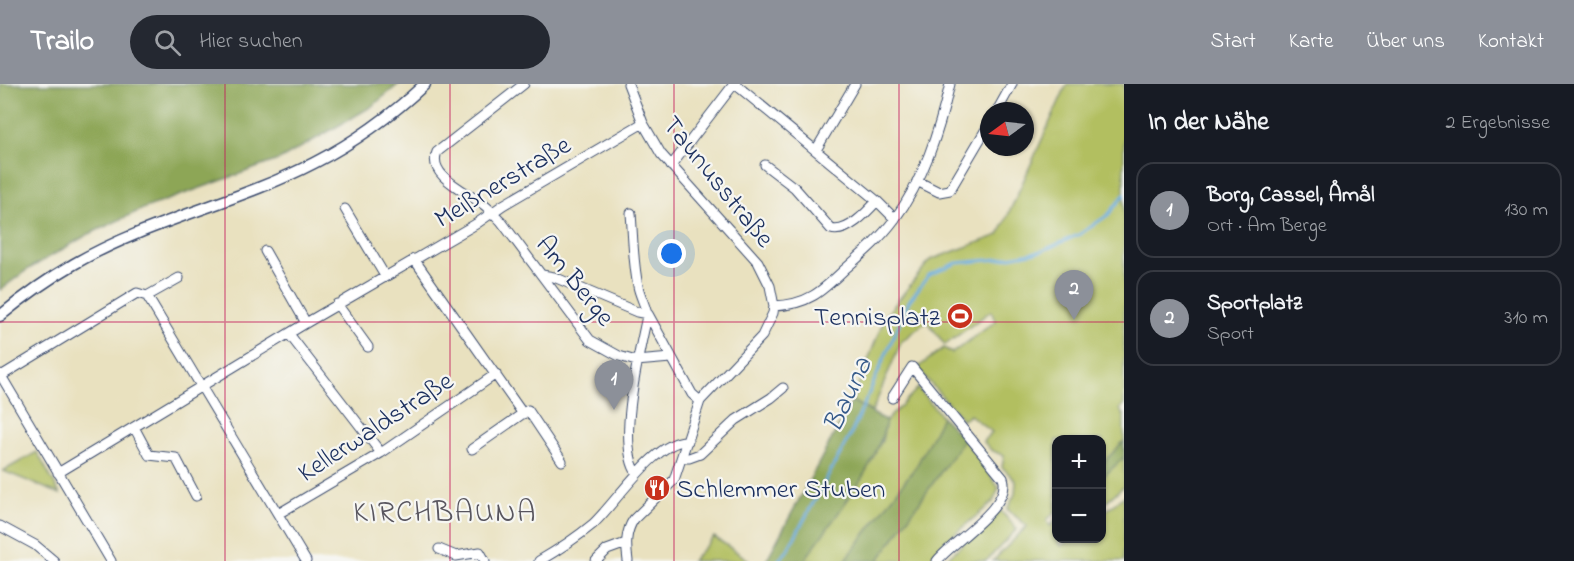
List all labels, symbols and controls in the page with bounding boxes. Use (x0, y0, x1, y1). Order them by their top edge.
search box (130, 15, 550, 69)
text: Trailo (30, 22, 94, 63)
icon: search (151, 26, 184, 59)
text: Hier suchen (199, 26, 303, 58)
text: Start (1210, 27, 1256, 57)
text: Karte (1289, 27, 1333, 57)
text: Über uns (1366, 27, 1445, 57)
text: Kontakt (1478, 27, 1544, 57)
north arrow (980, 102, 1034, 156)
text: In der Nähe (1148, 104, 1269, 142)
street label: Taunusstraße (652, 108, 783, 258)
text: 2 Ergebnisse (1445, 109, 1550, 138)
street label: Meißnerstraße (428, 127, 580, 239)
text: Borg, Cassel, Åmål (1207, 180, 1375, 212)
text: 1 (1166, 196, 1173, 225)
text: 130 m (1504, 196, 1548, 225)
text: Ort · Am Berge (1207, 212, 1327, 241)
street label: Am Berge (525, 228, 624, 336)
your location (657, 239, 686, 268)
pin: 2 (1054, 270, 1094, 320)
text: Sportplatz (1207, 288, 1302, 320)
place label: Tennisplatz (814, 299, 941, 338)
sports icon: Tennisplatz (945, 301, 975, 331)
text: 2 (1165, 304, 1174, 333)
text: 310 m (1504, 304, 1548, 333)
text: Sport (1207, 320, 1254, 349)
water label: Bauna (814, 350, 885, 440)
pin: 1 (594, 360, 634, 410)
street label: Kellerwaldstraße (291, 363, 463, 493)
map controls (1052, 435, 1106, 543)
button: + (1052, 435, 1106, 489)
place label: Schlemmer Stuben (676, 471, 885, 510)
restaurant icon: Schlemmer Stuben (642, 473, 672, 503)
button: − (1052, 489, 1106, 543)
district label: KIRCHBAUNA (353, 492, 537, 536)

